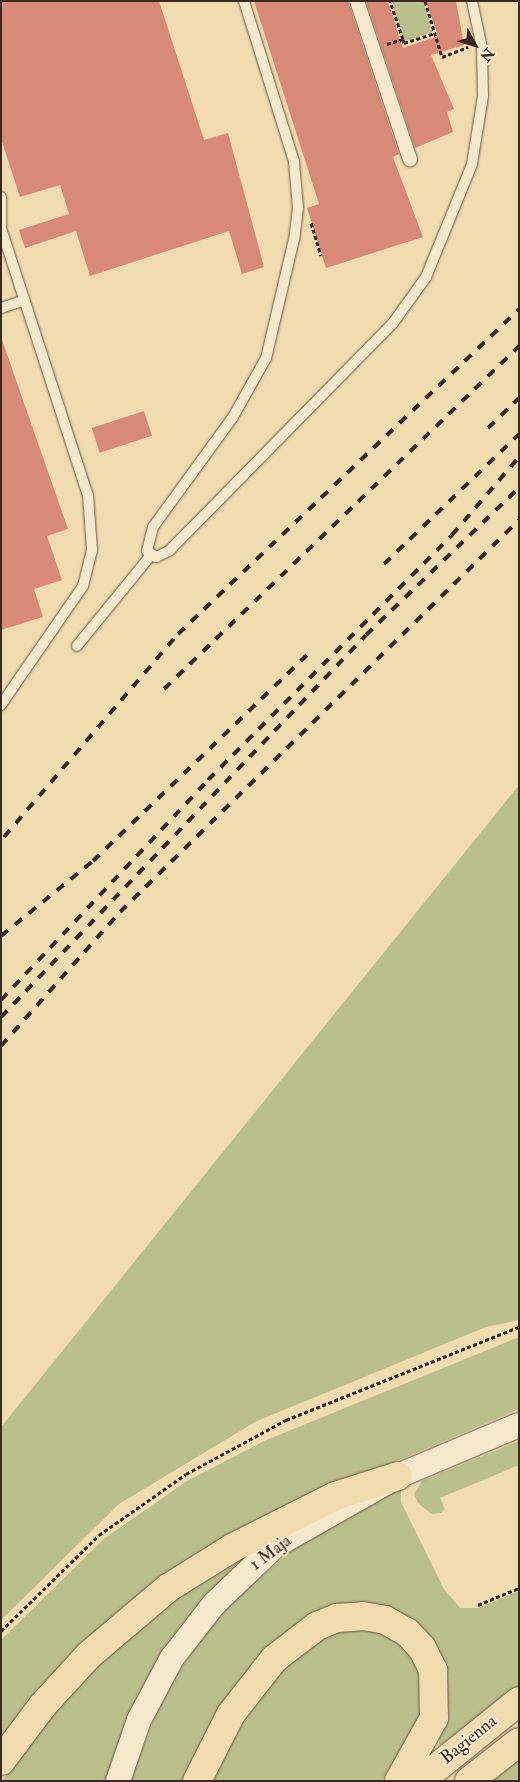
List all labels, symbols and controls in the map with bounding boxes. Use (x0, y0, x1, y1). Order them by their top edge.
north arrow (450, 20, 500, 70)
text: N (476, 45, 498, 65)
street label: 1 Maja (246, 1530, 296, 1576)
street label: Bagienna (436, 1711, 502, 1769)

